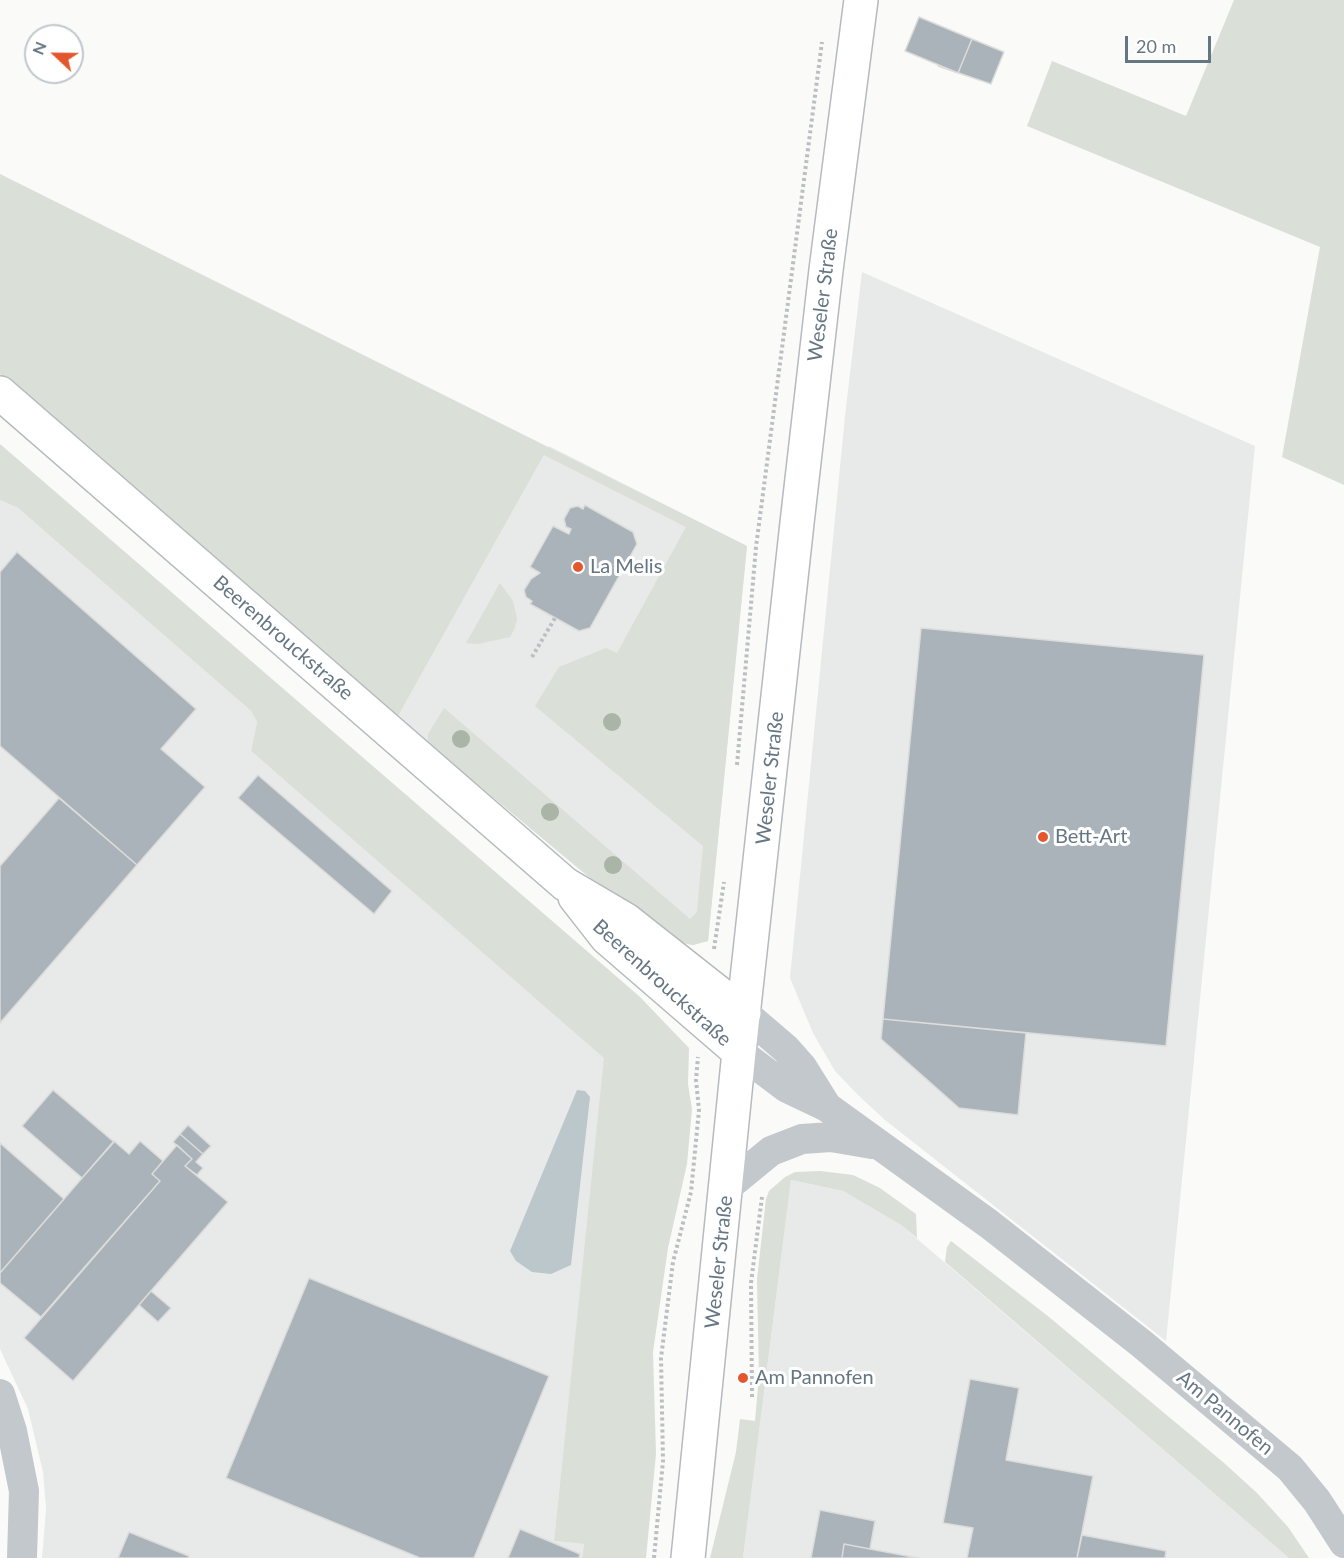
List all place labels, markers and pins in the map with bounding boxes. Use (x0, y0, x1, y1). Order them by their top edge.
place label: La Melis (590, 555, 662, 579)
marker: La Melis (571, 560, 585, 574)
place label: Bett-Art (1055, 825, 1127, 849)
marker: Bett-Art (1036, 830, 1050, 844)
place label: Am Pannofen (755, 1366, 874, 1390)
marker: Am Pannofen (736, 1371, 750, 1385)

